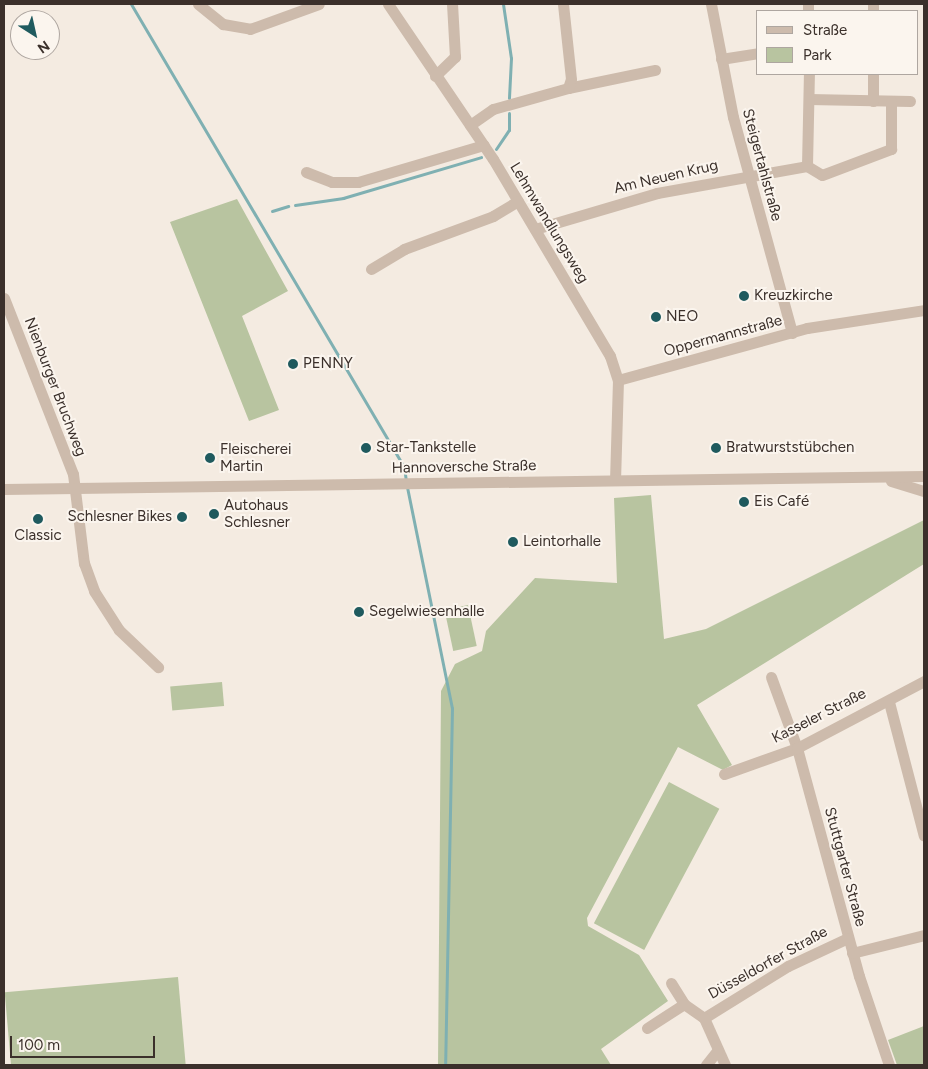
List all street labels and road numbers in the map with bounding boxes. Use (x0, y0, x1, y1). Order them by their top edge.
street label: Steigertahlstraße (738, 107, 786, 223)
street label: Am Neuen Krug (612, 156, 720, 198)
street label: Lehmwandlungsweg (506, 159, 592, 287)
street label: Oppermannstraße (662, 312, 784, 360)
street label: Nienburger Bruchweg (20, 315, 90, 459)
street label: Hannoversche Straße (392, 457, 536, 477)
street label: Kasseler Straße (769, 685, 869, 747)
street label: Stuttgarter Straße (820, 805, 870, 929)
street label: Düsseldorfer Straße (705, 923, 831, 1003)

